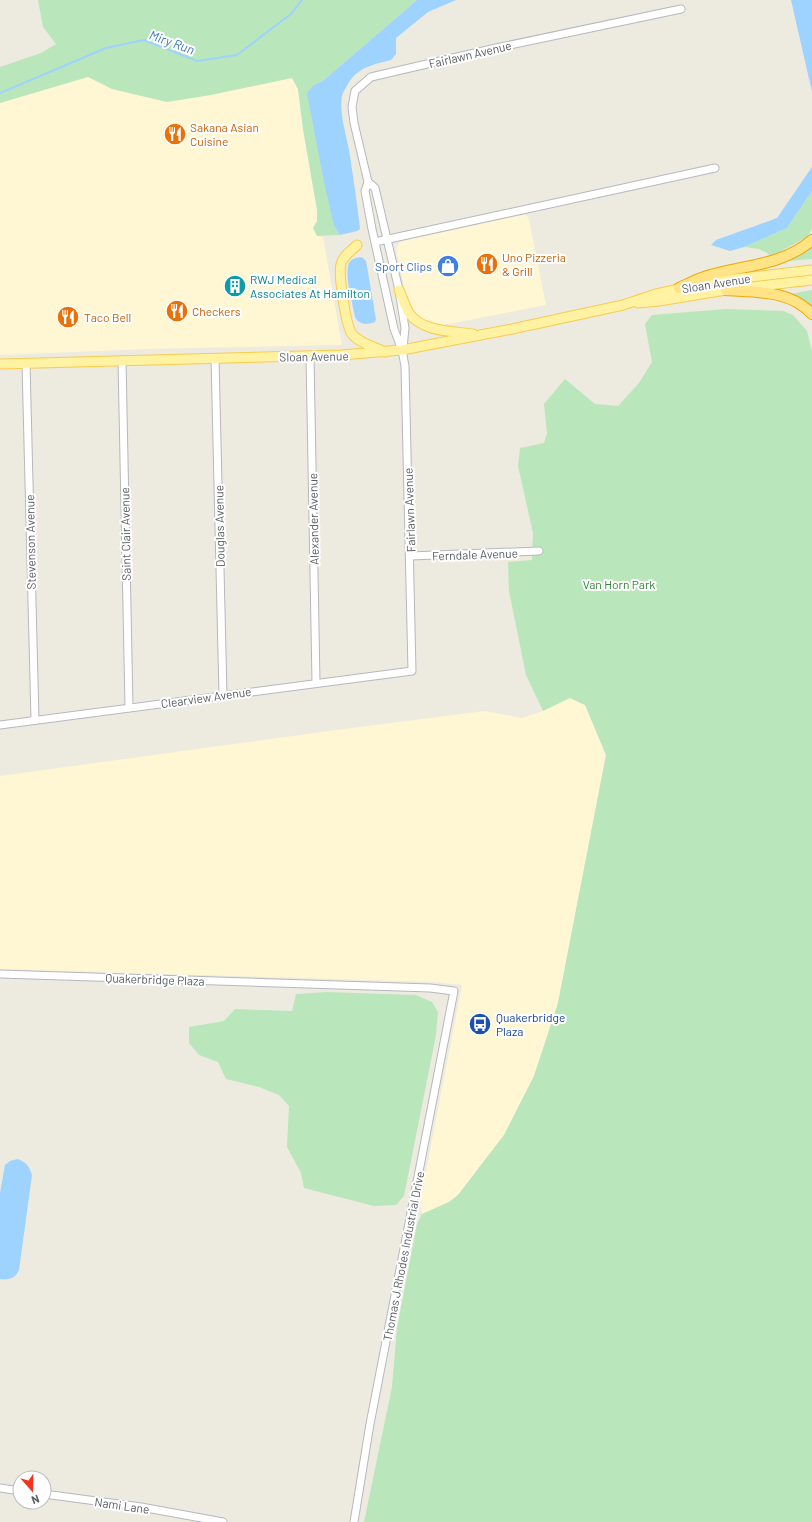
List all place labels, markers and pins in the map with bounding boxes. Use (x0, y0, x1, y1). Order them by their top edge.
place label: Sakana Asian Cuisine (190, 120, 259, 148)
restaurant icon: Sakana Asian Cuisine (162, 121, 188, 147)
place label: Uno Pizzeria & Grill (502, 250, 566, 278)
restaurant icon: Uno Pizzeria & Grill (474, 251, 500, 277)
shop icon: Sport Clips (435, 253, 461, 279)
place label: Sport Clips (375, 259, 432, 273)
place label: RWJ Medical Associates At Hamilton (250, 272, 370, 300)
building icon: RWJ Medical Associates At Hamilton (222, 273, 248, 299)
restaurant icon: Checkers (164, 298, 190, 324)
restaurant icon: Taco Bell (55, 304, 81, 330)
place label: Checkers (192, 304, 241, 318)
place label: Taco Bell (84, 310, 131, 324)
place label: Quakerbridge Plaza (496, 1010, 565, 1038)
bus stop icon: Quakerbridge Plaza (467, 1011, 493, 1037)

